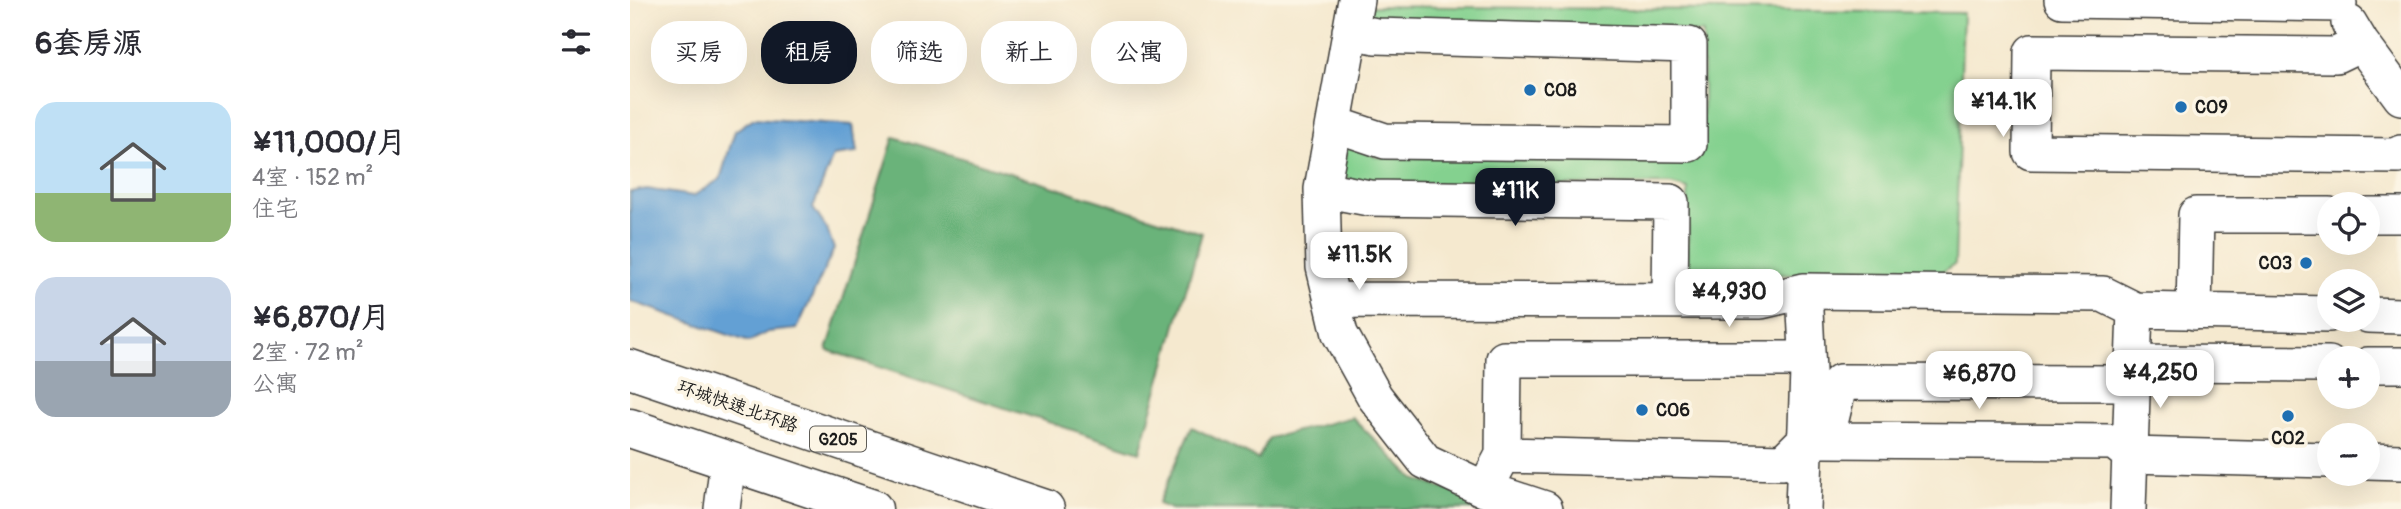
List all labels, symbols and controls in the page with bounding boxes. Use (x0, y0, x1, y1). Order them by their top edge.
chip: 买房 (651, 21, 747, 84)
chip: 租房 (761, 21, 857, 84)
chip: 筛选 (871, 21, 967, 84)
chip: 新上 (981, 21, 1077, 84)
chip: 公寓 (1091, 21, 1187, 84)
icon: filters (557, 23, 595, 61)
text: 6套房源 (35, 25, 142, 62)
place label: C08 (1544, 79, 1576, 102)
pin: ¥14.1K (1946, 80, 2060, 139)
marker: C08 (1522, 82, 1538, 98)
text: ¥14.1K (1970, 87, 2036, 116)
place label: C09 (2195, 96, 2228, 119)
marker: C09 (2173, 99, 2189, 115)
text: ¥11,000/月 (252, 124, 406, 161)
icon: home (91, 130, 175, 214)
text: 4室 · 152 m² (252, 163, 373, 192)
pin: ¥11K (1474, 168, 1556, 228)
text: ¥11K (1491, 176, 1539, 205)
map controls (2317, 192, 2380, 486)
button: locate (2317, 192, 2380, 255)
text: 住宅 (252, 194, 298, 223)
pin: ¥11.5K (1302, 232, 1416, 292)
text: ¥11.5K (1326, 240, 1392, 269)
place label: C03 (2259, 252, 2292, 275)
marker: C03 (2298, 255, 2314, 271)
button: layers (2317, 269, 2380, 332)
pin: ¥4,930 (1672, 270, 1786, 329)
text: ¥4,930 (1691, 277, 1767, 306)
text: ¥6,870/月 (252, 299, 390, 336)
icon: home (91, 305, 175, 389)
text: 2室 · 72 m² (252, 338, 364, 367)
button: + (2317, 346, 2380, 409)
pin: ¥4,250 (2103, 350, 2217, 410)
pin: ¥6,870 (1922, 352, 2036, 411)
text: ¥4,250 (2122, 358, 2198, 387)
text: ¥6,870 (1942, 359, 2016, 388)
text: 公寓 (252, 369, 298, 398)
street label: 环城快速北环路 (675, 375, 801, 438)
place label: C06 (1656, 399, 1690, 422)
marker: C06 (1634, 402, 1650, 418)
marker: C02 (2280, 408, 2296, 424)
button: − (2317, 423, 2380, 486)
road number: G205 (810, 426, 866, 452)
place label: C02 (2271, 427, 2305, 450)

